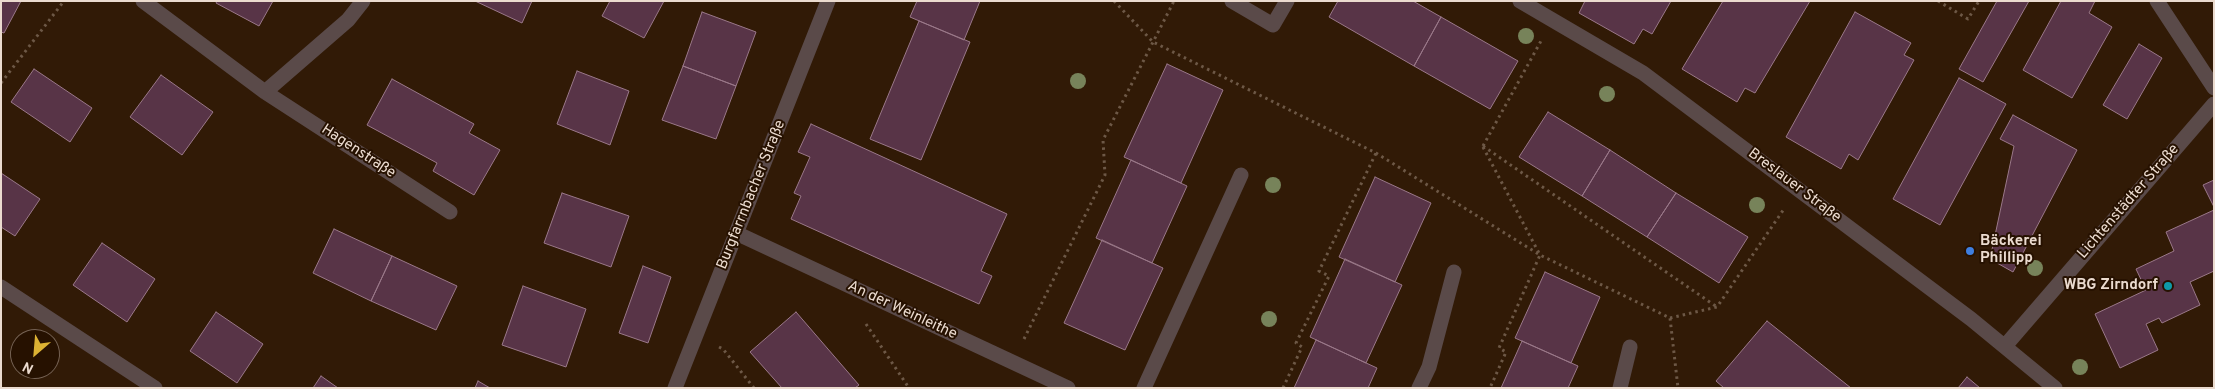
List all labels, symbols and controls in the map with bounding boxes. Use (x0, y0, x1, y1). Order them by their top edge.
street label: Burgfarrnbacher Straße (714, 118, 790, 272)
street label: Hagenstraße (317, 121, 399, 183)
street label: Lichtenstädter Straße (2074, 141, 2184, 263)
street label: Breslauer Straße (1744, 145, 1844, 227)
place label: Bäckerei Phillipp (1980, 233, 2042, 268)
marker: Bäckerei Phillipp (1964, 245, 1976, 257)
place label: WBG Zirndorf (2064, 277, 2158, 295)
street label: An der Weinleithe (844, 278, 960, 344)
marker: WBG Zirndorf (2162, 280, 2174, 292)
north arrow (10, 329, 60, 379)
text: N (20, 357, 37, 377)

